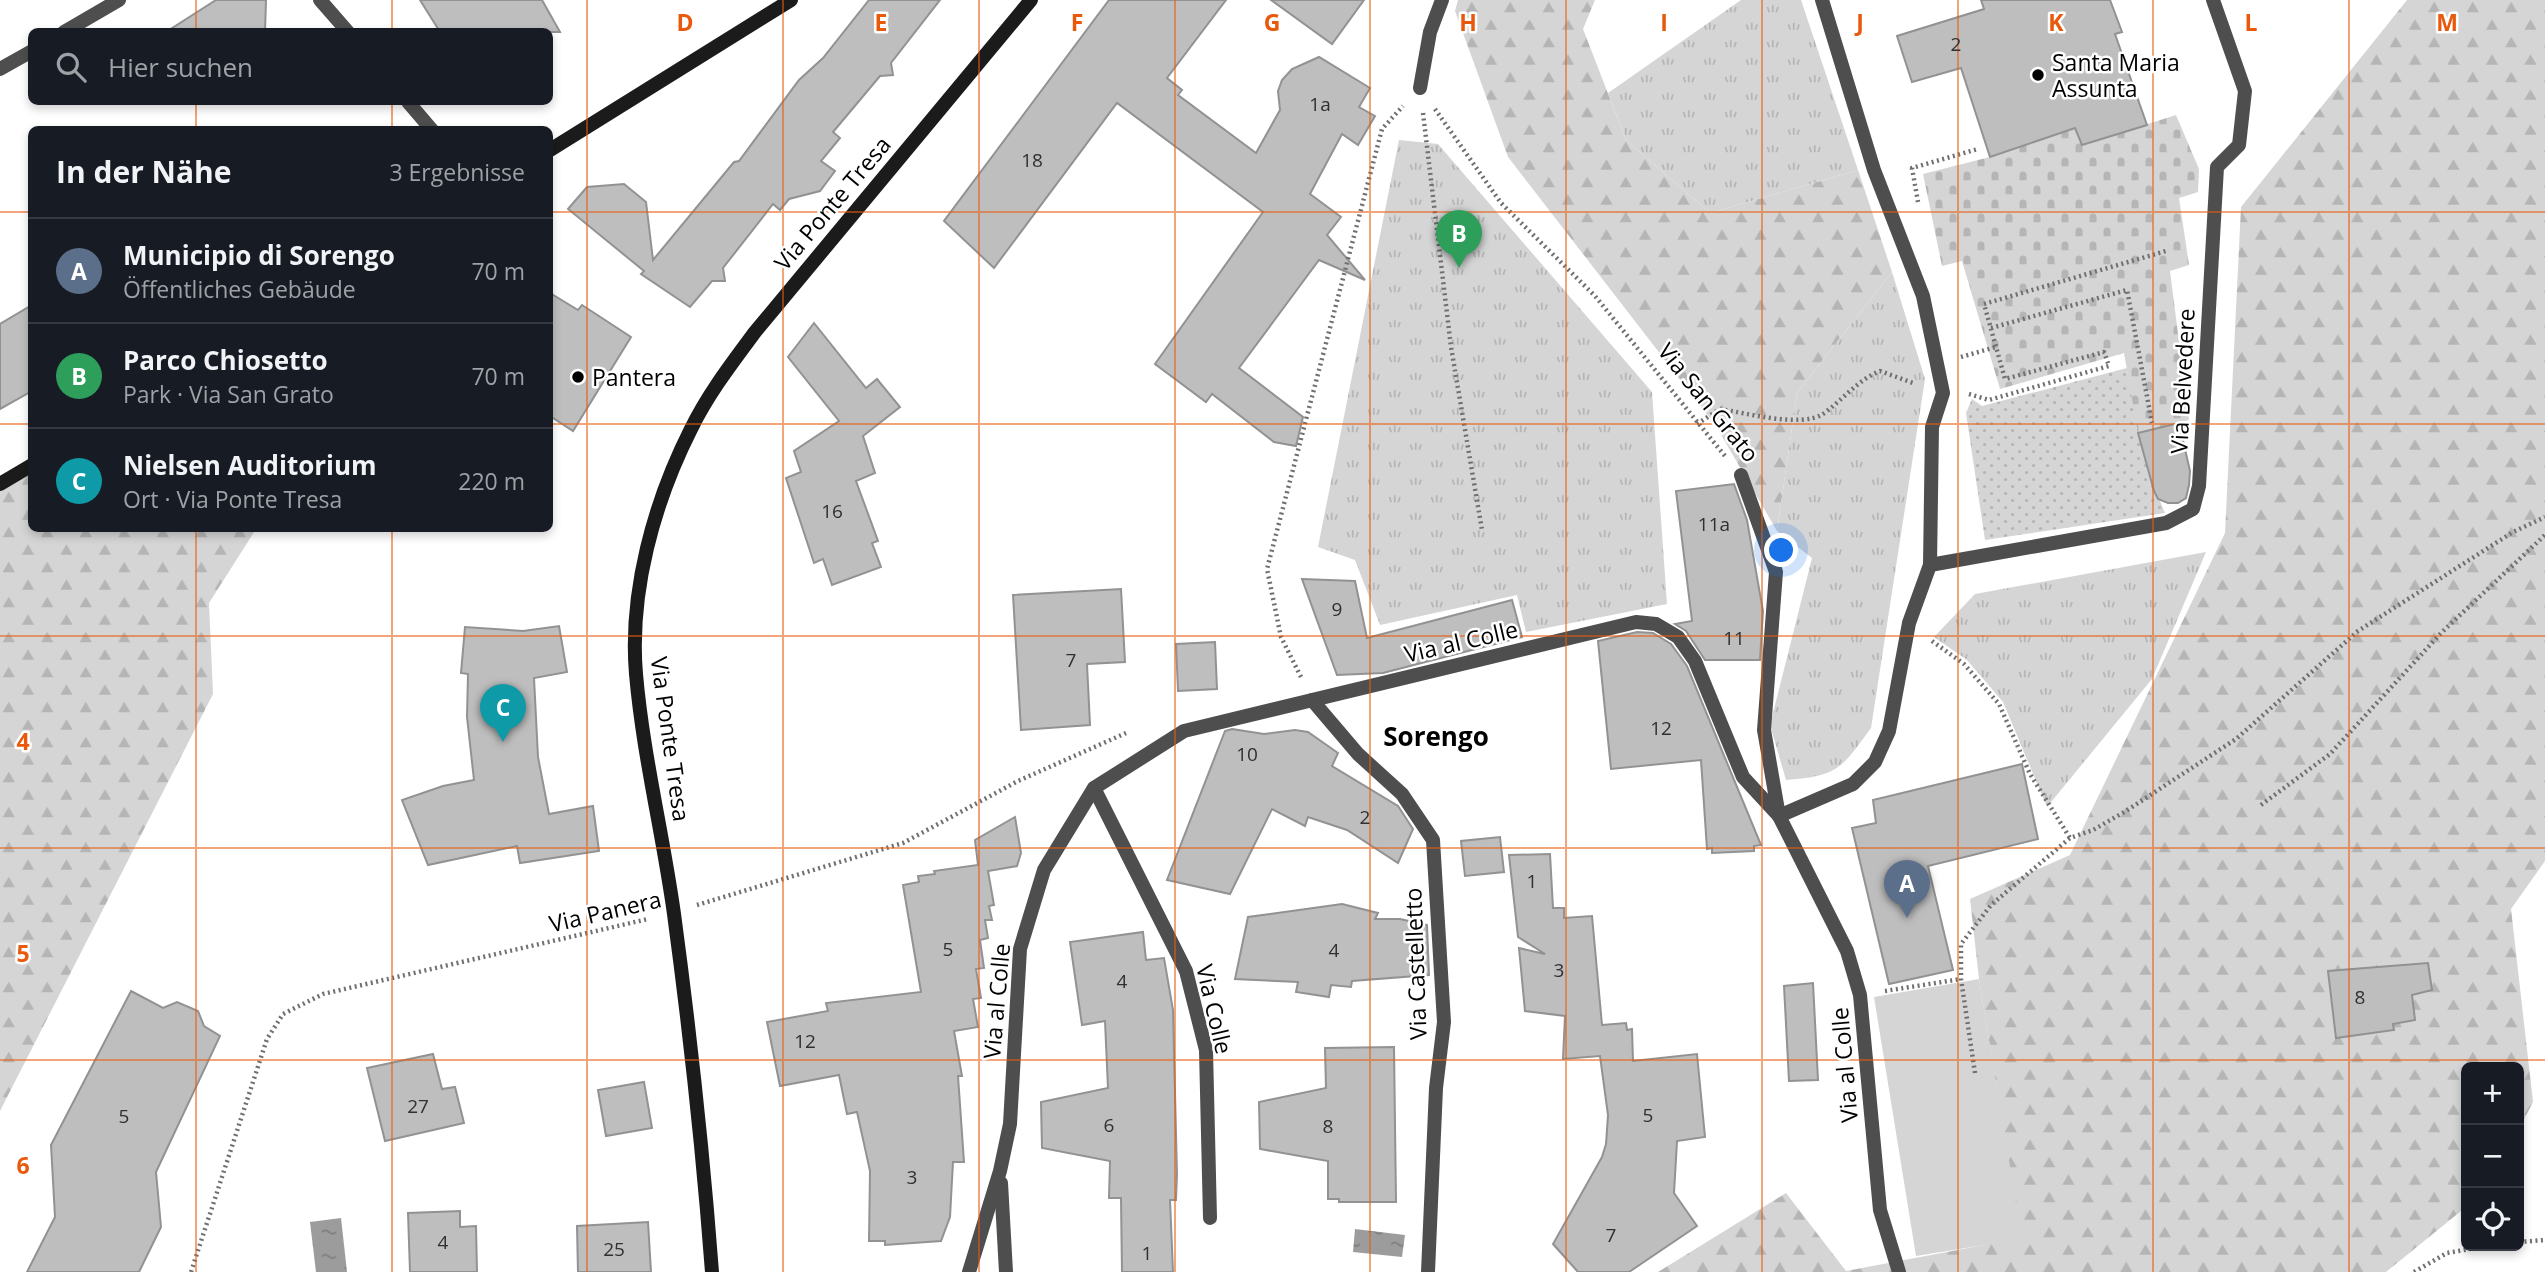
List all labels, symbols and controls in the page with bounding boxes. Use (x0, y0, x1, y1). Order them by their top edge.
text: D (676, 6, 694, 38)
text: E (875, 6, 887, 38)
text: F (1071, 6, 1083, 38)
text: G (1264, 6, 1280, 38)
text: H (1459, 6, 1477, 38)
text: I (1660, 6, 1668, 38)
text: J (1854, 6, 1864, 38)
text: K (2048, 6, 2064, 38)
text: L (2245, 6, 2258, 38)
text: M (2436, 6, 2458, 38)
search box (28, 28, 553, 105)
house number: 2 (1951, 31, 1961, 57)
place label: Santa Maria Assunta (2052, 46, 2180, 104)
icon: search (52, 48, 90, 86)
text: Hier suchen (108, 49, 253, 85)
marker: Santa Maria Assunta (2030, 67, 2046, 83)
house number: 1a (1309, 91, 1331, 117)
street label: Via Ponte Tresa (766, 129, 898, 277)
house number: 18 (1021, 147, 1043, 173)
text: In der Nähe (56, 151, 232, 192)
text: 3 Ergebnisse (389, 156, 525, 188)
pin: B (1436, 210, 1482, 268)
text: Municipio di Sorengo (123, 237, 395, 273)
text: A (71, 255, 87, 287)
text: 70 m (471, 255, 525, 287)
text: Öffentliches Gebäude (123, 273, 356, 305)
street label: Via Belvedere (2162, 307, 2202, 455)
street label: Via San Grato (1651, 336, 1767, 468)
text: Parco Chiosetto (123, 342, 328, 378)
text: B (71, 360, 87, 392)
text: 70 m (471, 360, 525, 392)
place label: Pantera (592, 361, 676, 393)
marker: Pantera (570, 369, 586, 385)
text: Park · Via San Grato (123, 378, 334, 410)
text: Nielsen Auditorium (123, 447, 377, 483)
text: C (72, 465, 86, 497)
text: 220 m (458, 465, 525, 497)
text: Ort · Via Ponte Tresa (123, 483, 342, 515)
house number: 16 (821, 498, 843, 524)
house number: 11a (1698, 511, 1730, 537)
your location (1764, 533, 1798, 567)
house number: 9 (1332, 596, 1342, 622)
street label: Via al Colle (1401, 612, 1521, 670)
house number: 11 (1723, 625, 1745, 651)
house number: 7 (1066, 647, 1076, 673)
street label: Via Ponte Tresa (644, 655, 698, 823)
pin: C (480, 684, 526, 742)
house number: 12 (1650, 715, 1672, 741)
district label: Sorengo (1383, 718, 1489, 754)
text: 4 (16, 725, 30, 757)
house number: 10 (1236, 741, 1258, 767)
house number: 2 (1360, 804, 1370, 830)
pin: A (1884, 860, 1930, 918)
house number: 1 (1527, 868, 1537, 894)
street label: Via Panera (546, 883, 664, 939)
street label: Via Castelletto (1396, 887, 1434, 1041)
house number: 5 (943, 936, 953, 962)
text: 5 (16, 937, 30, 969)
house number: 4 (1329, 937, 1340, 963)
street label: Via al Colle (975, 942, 1017, 1060)
house number: 3 (1554, 957, 1564, 983)
street label: Via Colle (1189, 961, 1241, 1057)
house number: 4 (1117, 968, 1128, 994)
house number: 8 (2355, 984, 2365, 1010)
street label: Via al Colle (1823, 1006, 1865, 1124)
house number: 12 (794, 1028, 816, 1054)
map controls (2461, 1062, 2524, 1251)
button: + (2461, 1062, 2524, 1125)
house number: 27 (407, 1093, 429, 1119)
house number: 5 (1643, 1102, 1653, 1128)
house number: 5 (119, 1103, 129, 1129)
house number: 6 (1104, 1112, 1114, 1138)
house number: 8 (1323, 1113, 1333, 1139)
button: − (2461, 1125, 2524, 1188)
text: 6 (16, 1149, 30, 1181)
house number: 3 (907, 1164, 917, 1190)
button: locate (2461, 1188, 2524, 1251)
house number: 7 (1606, 1222, 1616, 1248)
house number: 4 (438, 1229, 449, 1255)
house number: 25 (603, 1236, 625, 1262)
house number: 1 (1142, 1240, 1152, 1266)

